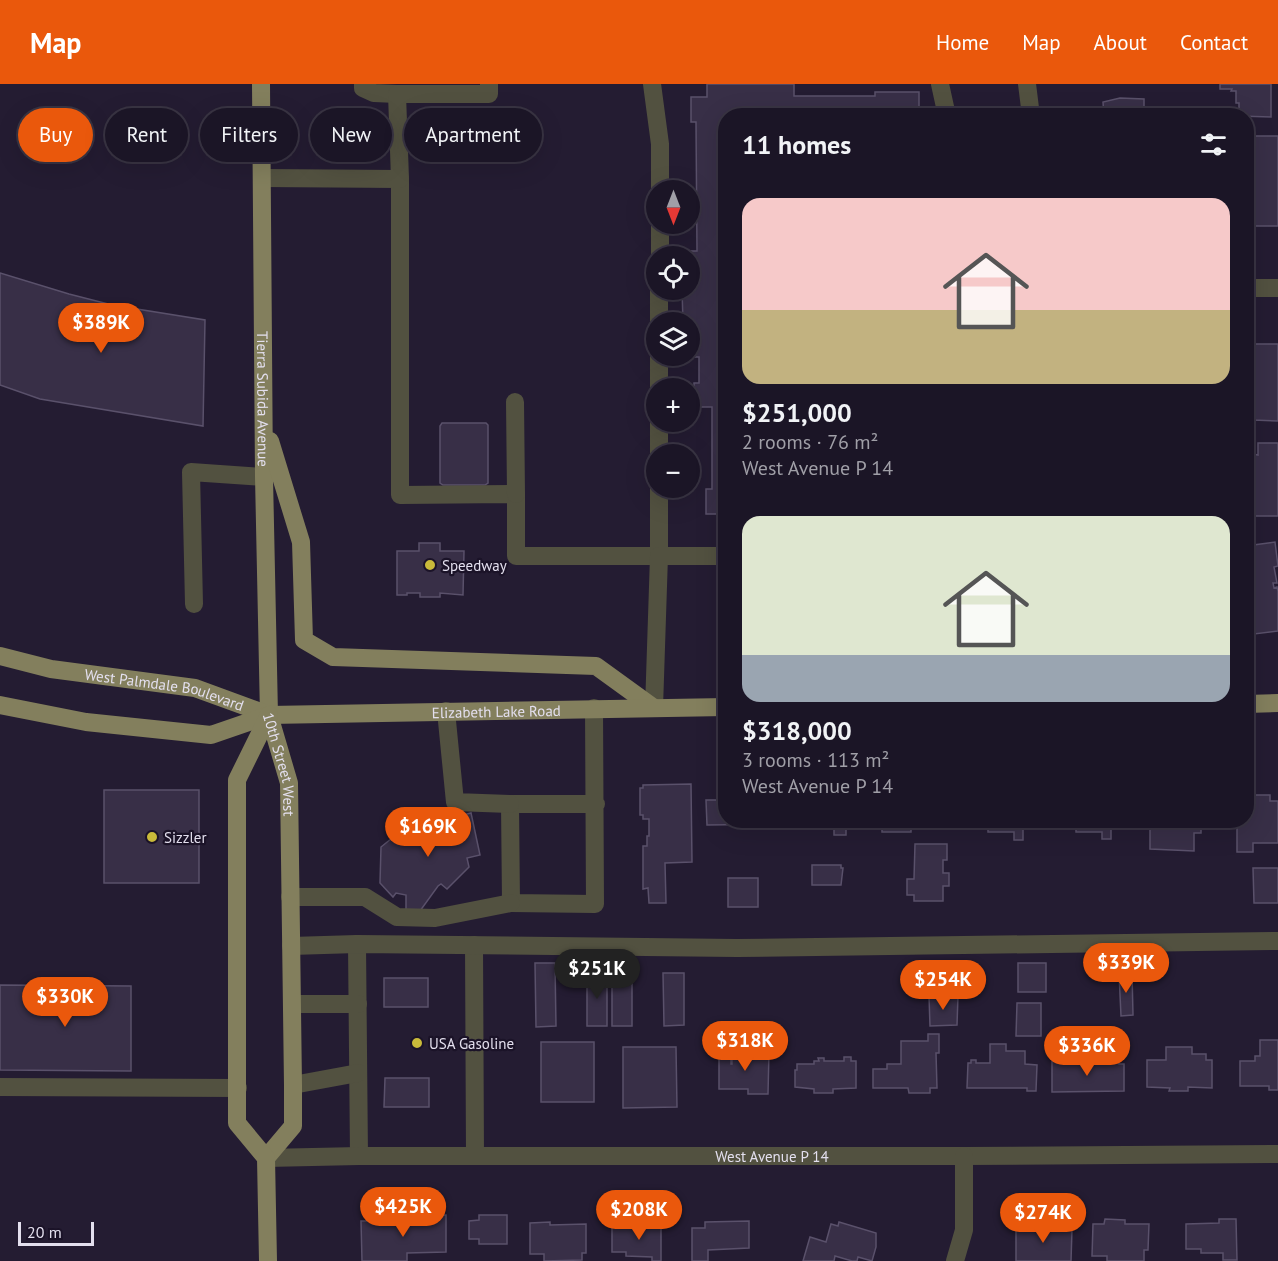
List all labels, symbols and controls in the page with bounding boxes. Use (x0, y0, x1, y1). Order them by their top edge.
text: Map (30, 24, 81, 61)
text: Home (936, 29, 989, 56)
text: Map (1022, 29, 1061, 56)
text: About (1094, 29, 1147, 56)
text: Contact (1180, 29, 1248, 56)
chip: Buy (18, 108, 93, 162)
chip: Rent (105, 108, 188, 162)
chip: Filters (200, 108, 298, 162)
chip: New (310, 108, 392, 162)
chip: Apartment (404, 108, 542, 162)
text: 11 homes (742, 128, 851, 161)
icon: filters (1197, 128, 1230, 161)
north arrow (646, 180, 700, 234)
map controls (646, 180, 700, 498)
icon: home (932, 237, 1040, 345)
button: locate (646, 246, 700, 300)
pin: $389K (59, 303, 143, 354)
text: $389K (72, 309, 130, 335)
button: layers (646, 312, 700, 366)
street label: Tierra Subida Avenue (253, 331, 273, 467)
button: + (646, 378, 700, 432)
text: $251,000 (742, 396, 852, 429)
text: 2 rooms · 76 m² (742, 429, 878, 455)
button: − (646, 444, 700, 498)
text: West Avenue P 14 (742, 455, 893, 481)
icon: home (932, 555, 1040, 663)
place label: Speedway (442, 556, 507, 575)
marker: Speedway (423, 558, 437, 572)
street label: West Palmdale Boulevard (83, 664, 247, 715)
street label: Elizabeth Lake Road (432, 700, 561, 722)
street label: 10th Street West (259, 710, 299, 816)
text: $318,000 (742, 714, 852, 747)
text: 3 rooms · 113 m² (742, 747, 889, 773)
text: West Avenue P 14 (742, 773, 893, 799)
pin: $169K (386, 807, 470, 858)
text: $169K (399, 813, 457, 839)
place label: Sizzler (164, 828, 207, 847)
marker: Sizzler (145, 830, 159, 844)
pin: $339K (1084, 943, 1168, 994)
pin: $251K (555, 949, 639, 1000)
text: $339K (1097, 949, 1155, 975)
text: $251K (568, 955, 626, 981)
pin: $254K (901, 960, 985, 1011)
text: $254K (914, 966, 972, 992)
pin: $330K (23, 977, 107, 1028)
text: $330K (36, 983, 94, 1009)
pin: $318K (703, 1021, 787, 1072)
pin: $336K (1045, 1026, 1129, 1077)
text: $318K (716, 1027, 774, 1053)
text: $336K (1058, 1032, 1116, 1058)
place label: USA Gasoline (429, 1034, 514, 1053)
marker: USA Gasoline (410, 1036, 424, 1050)
street label: West Avenue P 14 (715, 1147, 829, 1166)
pin: $425K (361, 1187, 445, 1238)
pin: $208K (597, 1190, 681, 1241)
text: $425K (374, 1193, 432, 1219)
pin: $274K (1001, 1193, 1085, 1244)
text: $208K (610, 1196, 668, 1222)
text: $274K (1014, 1199, 1072, 1225)
scale bar (18, 1219, 94, 1246)
text: 20 m (27, 1222, 62, 1242)

